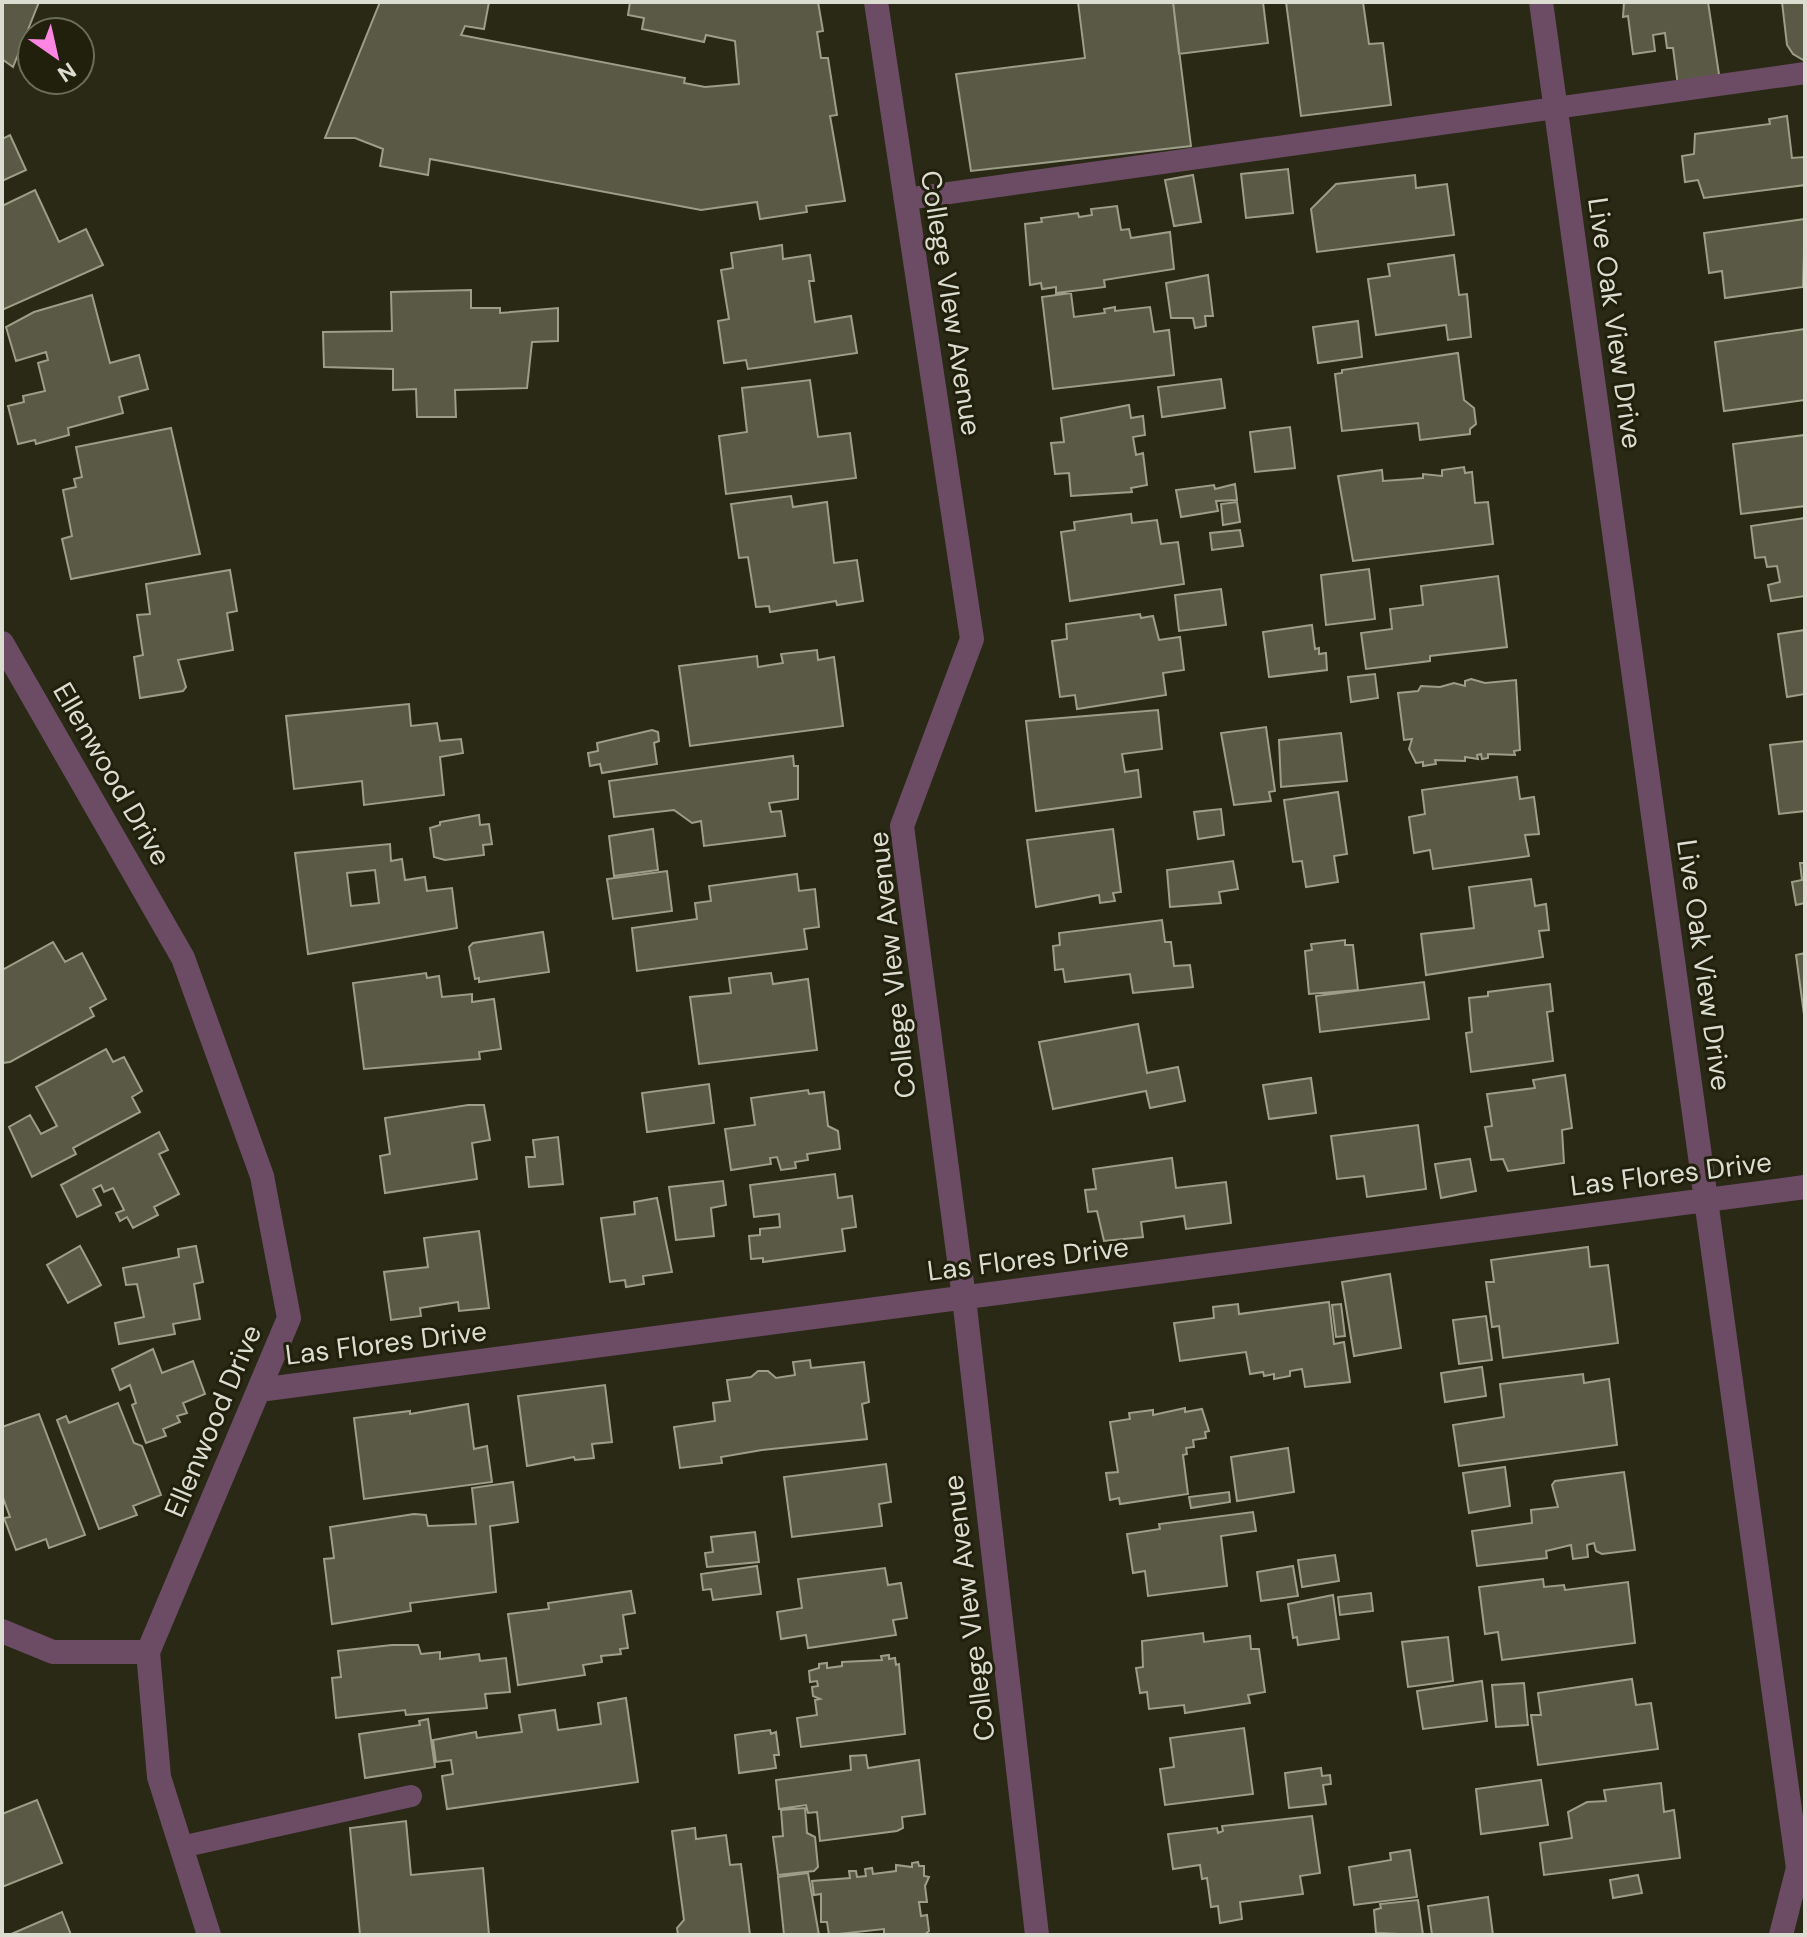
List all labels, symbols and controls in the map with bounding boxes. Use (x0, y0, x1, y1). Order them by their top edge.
north arrow (16, 16, 96, 96)
text: N (52, 56, 82, 89)
street label: College VIew Avenue (912, 168, 990, 438)
street label: Live Oak View Drive (1579, 195, 1651, 451)
street label: Ellenwood Drive (45, 676, 179, 872)
street label: College VIew Avenue (860, 830, 924, 1100)
street label: Live Oak View Drive (1668, 837, 1740, 1093)
street label: Las Flores Drive (1568, 1143, 1774, 1205)
street label: Las Flores Drive (925, 1228, 1131, 1290)
street label: Las Flores Drive (283, 1312, 489, 1374)
street label: Ellenwood Drive (156, 1319, 270, 1523)
street label: College VIew Avenue (934, 1473, 1004, 1743)

